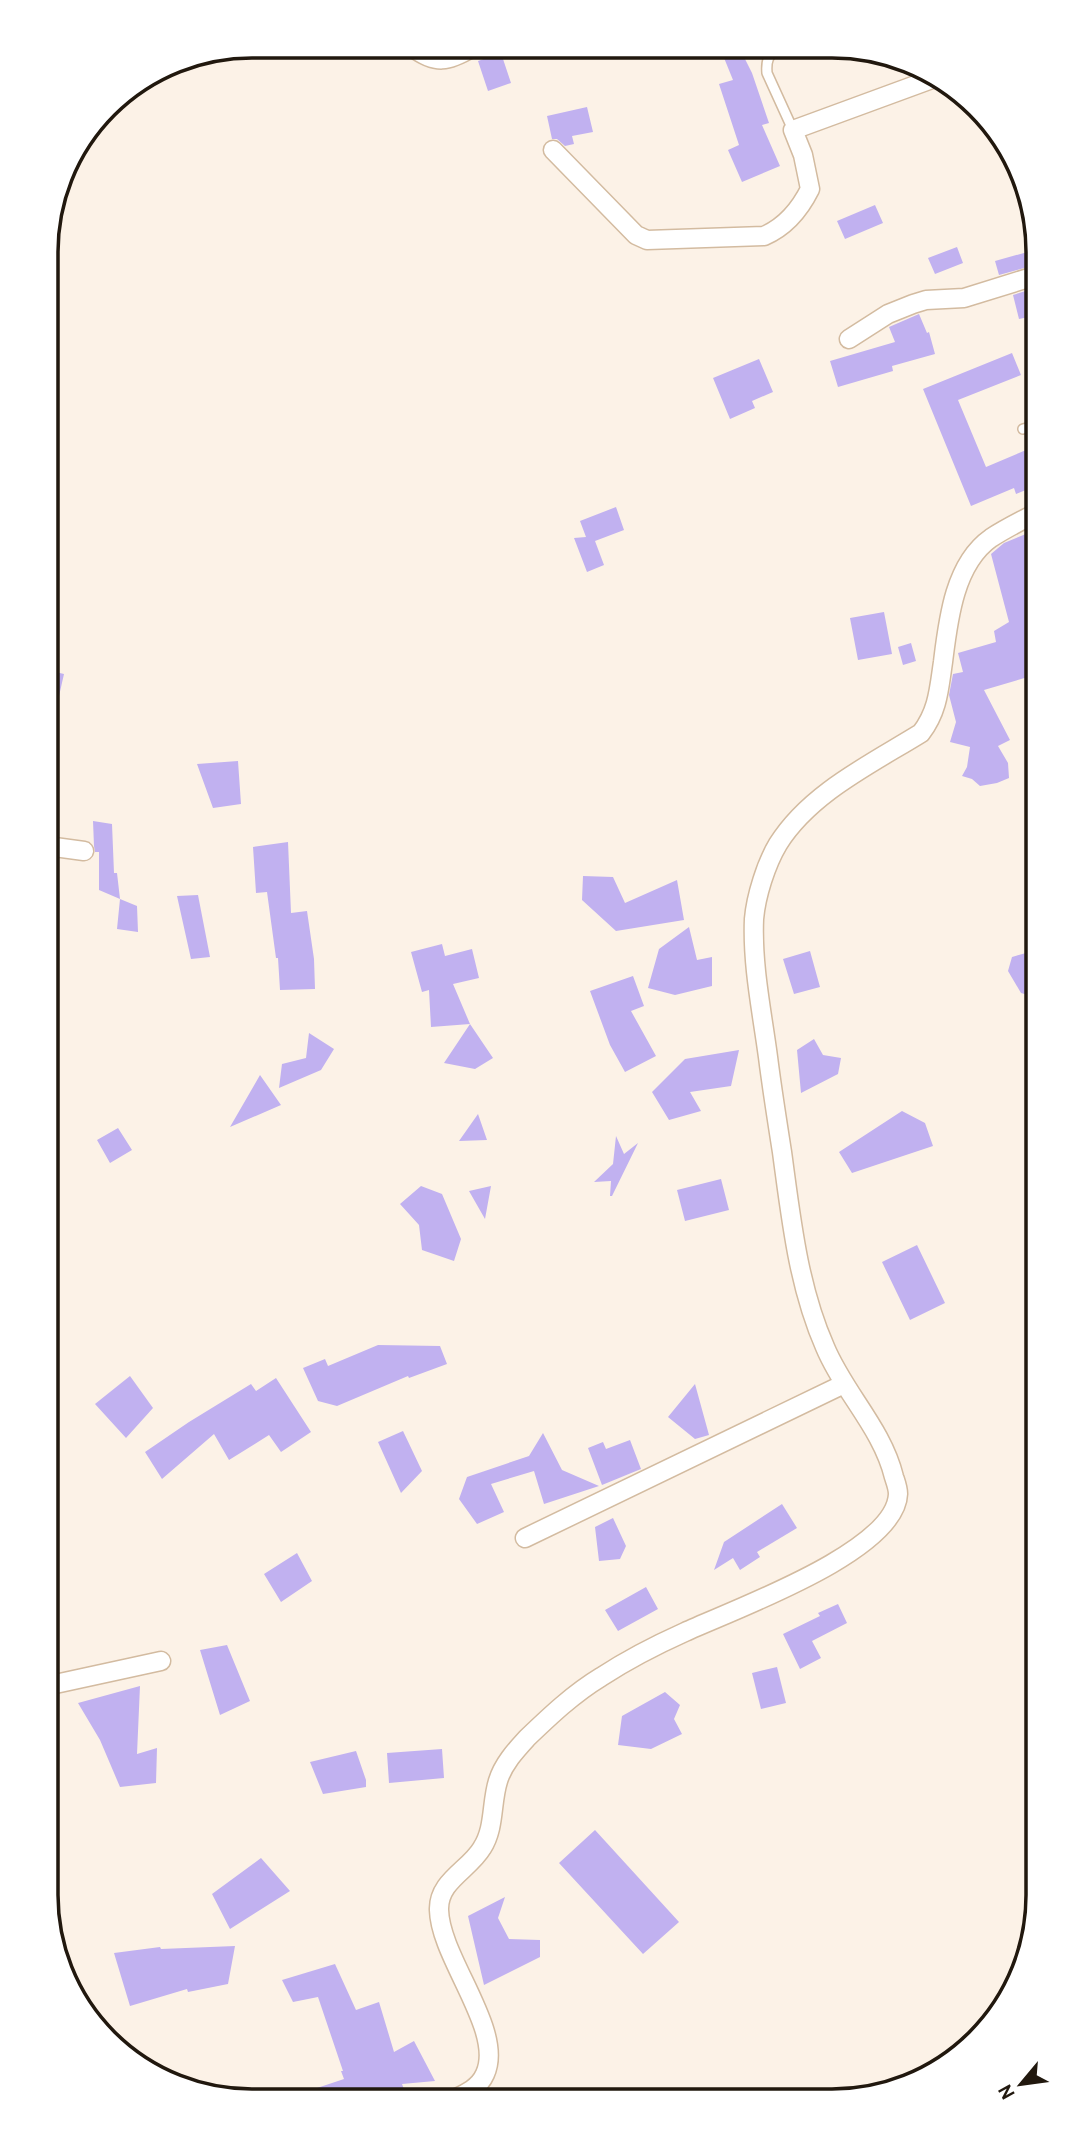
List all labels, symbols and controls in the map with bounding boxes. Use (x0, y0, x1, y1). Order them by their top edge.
north arrow (986, 2049, 1056, 2119)
text: N (994, 2079, 1022, 2103)

